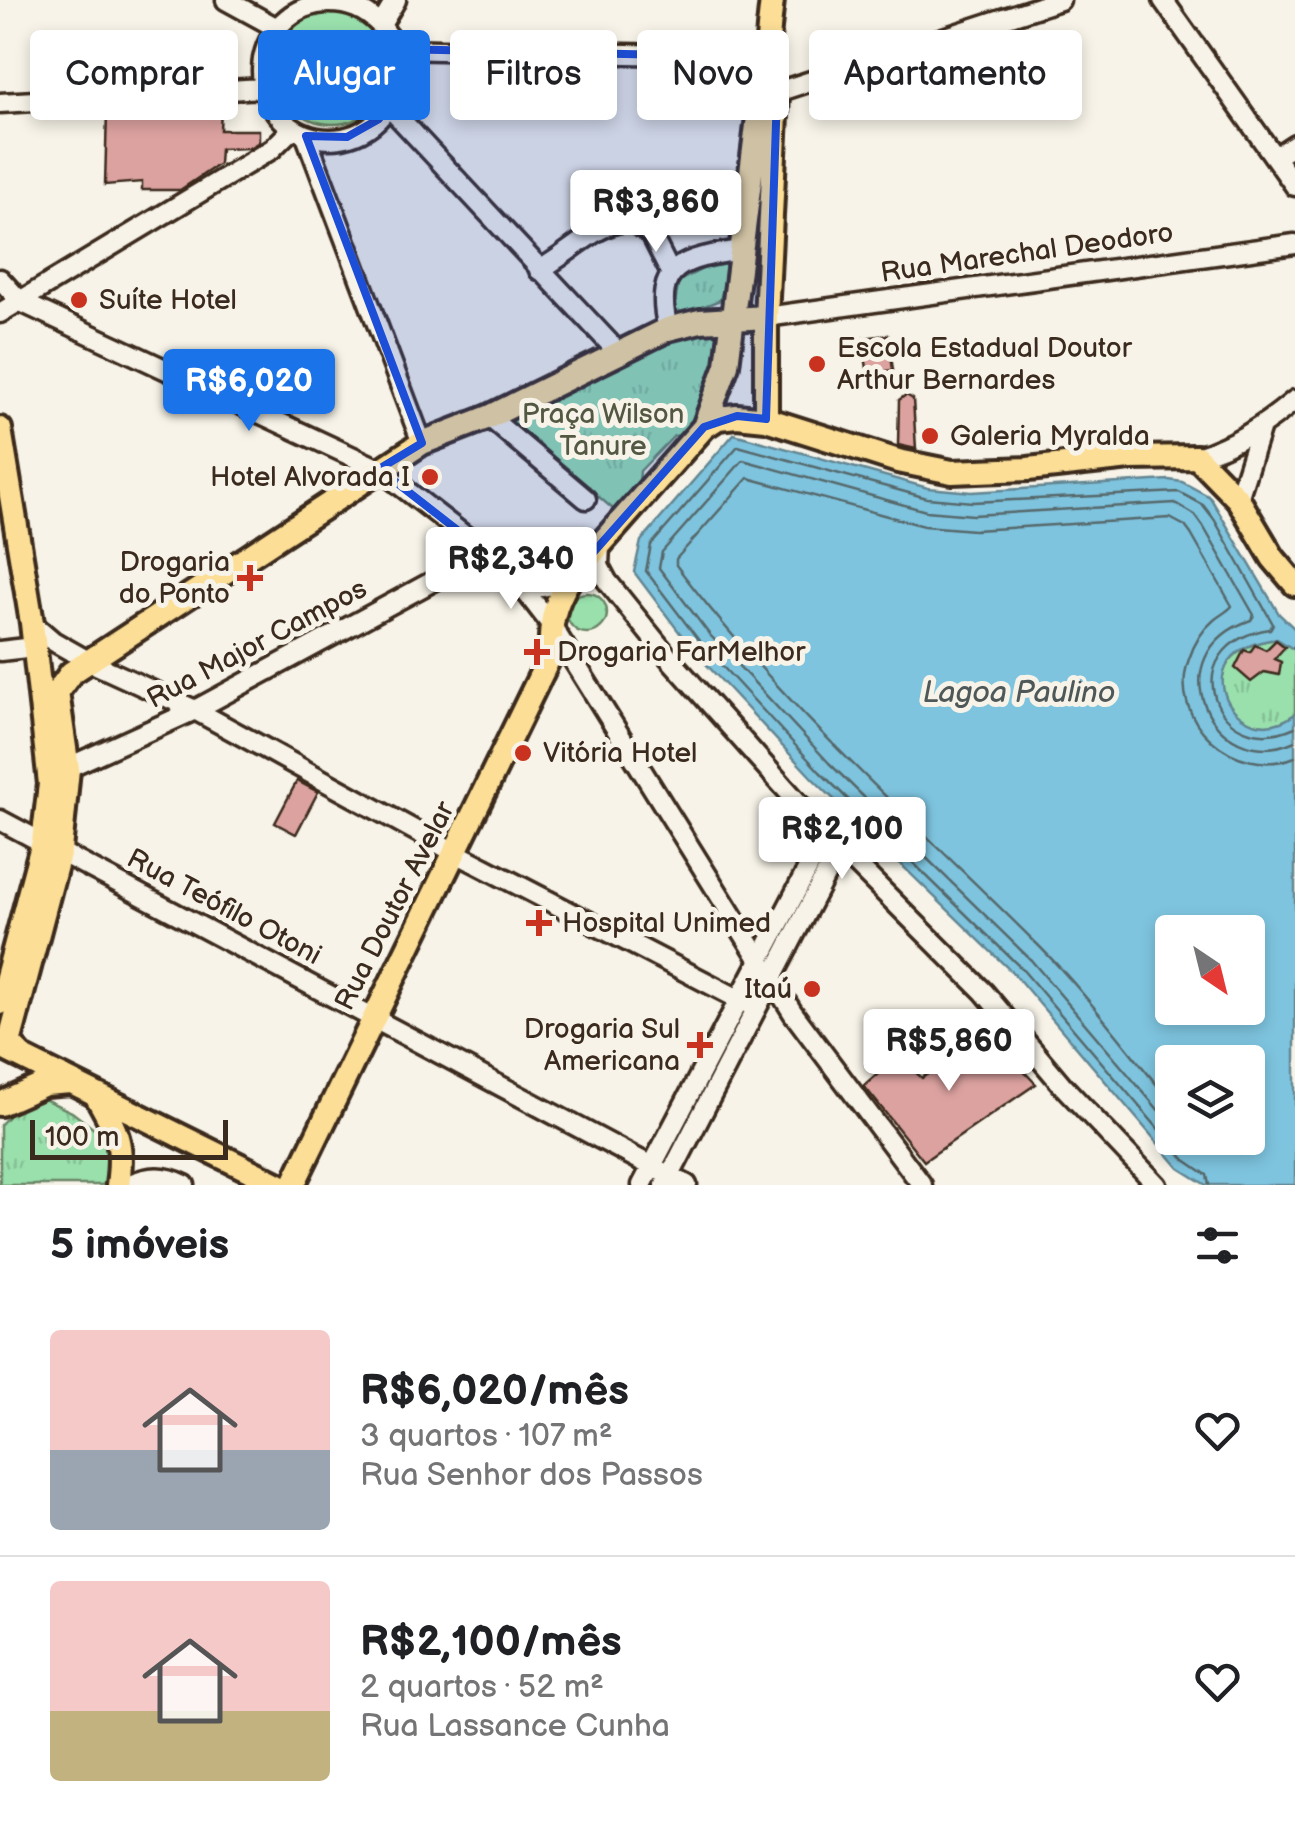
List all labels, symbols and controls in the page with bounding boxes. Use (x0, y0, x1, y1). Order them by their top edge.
chip: Comprar (30, 30, 238, 120)
chip: Alugar (258, 30, 430, 120)
chip: Filtros (450, 30, 617, 120)
chip: Novo (637, 30, 789, 120)
chip: Apartamento (809, 30, 1082, 120)
pin: R$3,860 (564, 170, 748, 255)
text: R$3,860 (592, 183, 720, 222)
street label: Rua Marechal Deodoro (879, 216, 1175, 290)
place label: Suíte Hotel (99, 284, 237, 317)
marker: Suíte Hotel (68, 289, 90, 311)
place label: Escola Estadual Doutor Arthur Bernardes (837, 332, 1133, 397)
pin: R$6,020 (157, 349, 341, 434)
marker: Escola Estadual Doutor Arthur Bernardes (806, 353, 828, 375)
text: R$6,020 (185, 362, 313, 401)
park label: Praça Wilson Tanure (522, 398, 684, 463)
place label: Galeria Myralda (950, 420, 1150, 453)
marker: Galeria Myralda (919, 425, 941, 447)
place label: Hotel Alvorada I (210, 461, 410, 494)
marker: Hotel Alvorada I (419, 466, 441, 488)
pin: R$2,340 (419, 527, 603, 612)
text: R$2,340 (448, 540, 574, 579)
place label: Drogaria do Ponto (119, 546, 230, 611)
marker: Drogaria do Ponto (239, 567, 261, 589)
street label: Rua Major Campos (141, 572, 373, 716)
place label: Drogaria FarMelhor (557, 636, 806, 669)
marker: Drogaria FarMelhor (526, 641, 548, 663)
water label: Lagoa Paulino (923, 675, 1115, 711)
place label: Vitória Hotel (543, 737, 697, 770)
marker: Vitória Hotel (512, 742, 534, 764)
street label: Rua Doutor Avelar (328, 795, 462, 1016)
pin: R$2,100 (750, 797, 934, 882)
text: R$2,100 (781, 810, 903, 849)
street label: Rua Teófilo Otoni (121, 842, 327, 972)
place label: Hospital Unimed (562, 907, 771, 940)
marker: Hospital Unimed (526, 910, 552, 936)
north arrow (1155, 915, 1265, 1025)
map controls (1155, 915, 1265, 1155)
place label: Itaú (744, 973, 792, 1006)
marker: Itaú (801, 978, 823, 1000)
pin: R$5,860 (857, 1009, 1041, 1094)
place label: Drogaria Sul Americana (524, 1013, 680, 1078)
text: R$5,860 (885, 1022, 1013, 1061)
marker: Drogaria Sul Americana (689, 1034, 711, 1056)
button: layers (1155, 1045, 1265, 1155)
scale bar (30, 1115, 228, 1160)
text: 100 m (45, 1121, 119, 1154)
icon: filters (1190, 1218, 1245, 1273)
text: 5 imóveis (50, 1220, 229, 1271)
text: R$6,020/mês (360, 1366, 629, 1417)
icon: home (130, 1370, 250, 1490)
icon: heart (1190, 1403, 1245, 1458)
text: 3 quartos · 107 m² (360, 1417, 613, 1456)
text: Rua Senhor dos Passos (360, 1456, 703, 1495)
text: R$2,100/mês (360, 1617, 622, 1668)
icon: home (130, 1621, 250, 1741)
icon: heart (1190, 1654, 1245, 1709)
text: 2 quartos · 52 m² (360, 1668, 604, 1707)
text: Rua Lassance Cunha (360, 1707, 670, 1746)

